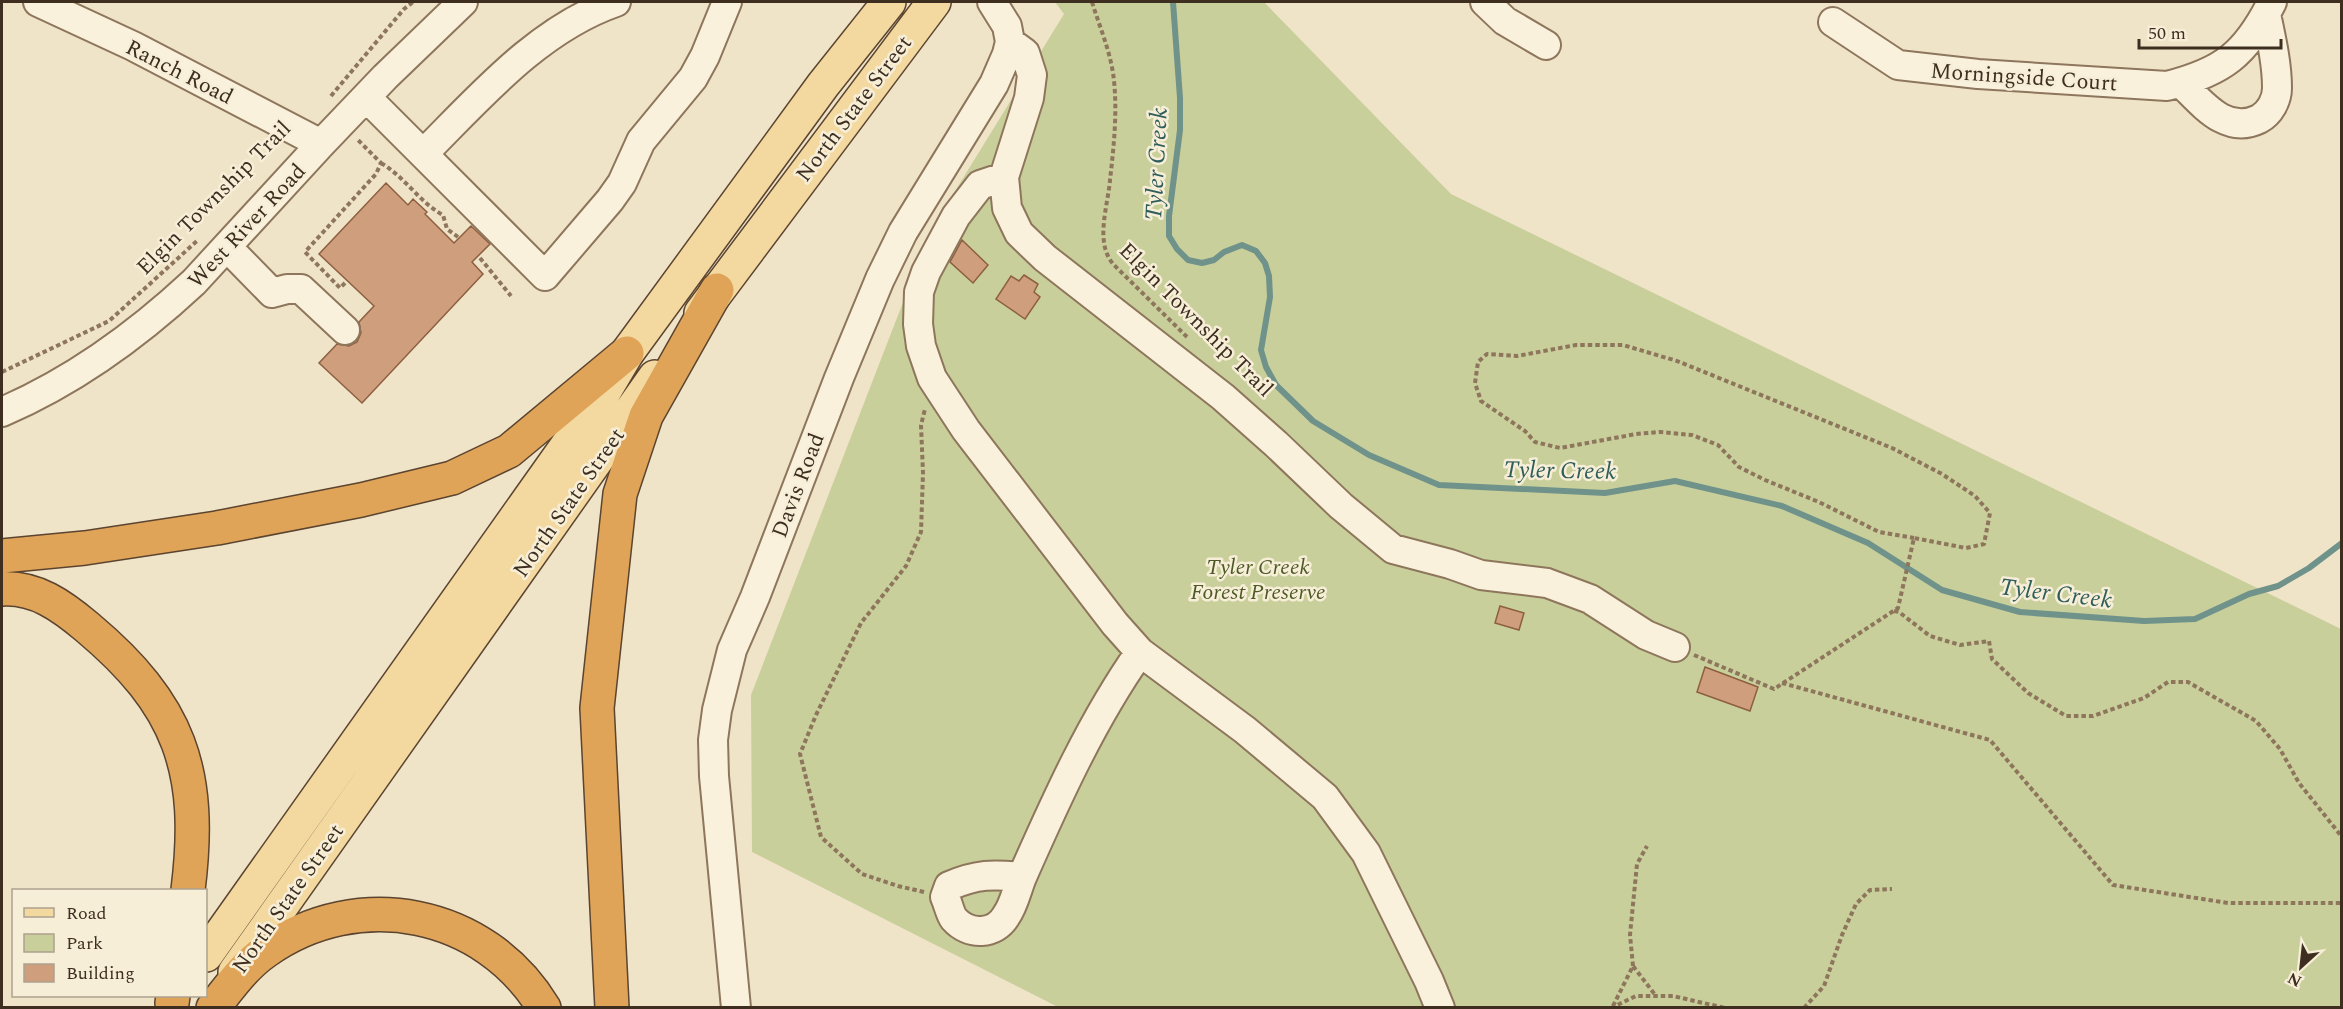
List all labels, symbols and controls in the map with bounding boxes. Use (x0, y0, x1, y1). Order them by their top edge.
scale bar (2139, 12, 2282, 50)
text: 50 m (2148, 20, 2186, 47)
street label: North State Street (788, 28, 921, 189)
street label: Ranch Road (120, 31, 239, 114)
street label: Morningside Court (1929, 55, 2119, 101)
water label: Tyler Creek (1136, 107, 1178, 221)
street label: Elgin Township Trail (129, 113, 299, 283)
street label: West River Road (180, 156, 314, 296)
street label: Elgin Township Trail (1111, 235, 1281, 405)
street label: North State Street (505, 421, 633, 585)
street label: Davis Road (763, 428, 833, 543)
water label: Tyler Creek (1503, 452, 1617, 490)
park label: Tyler Creek Forest Preserve (1191, 551, 1325, 609)
water label: Tyler Creek (1998, 569, 2114, 619)
street label: North State Street (224, 817, 352, 981)
legend (12, 889, 207, 997)
text: Road (66, 900, 107, 927)
text: Park (66, 930, 103, 957)
north arrow (2271, 937, 2331, 997)
text: Building (66, 960, 135, 987)
text: N (2283, 966, 2306, 993)

